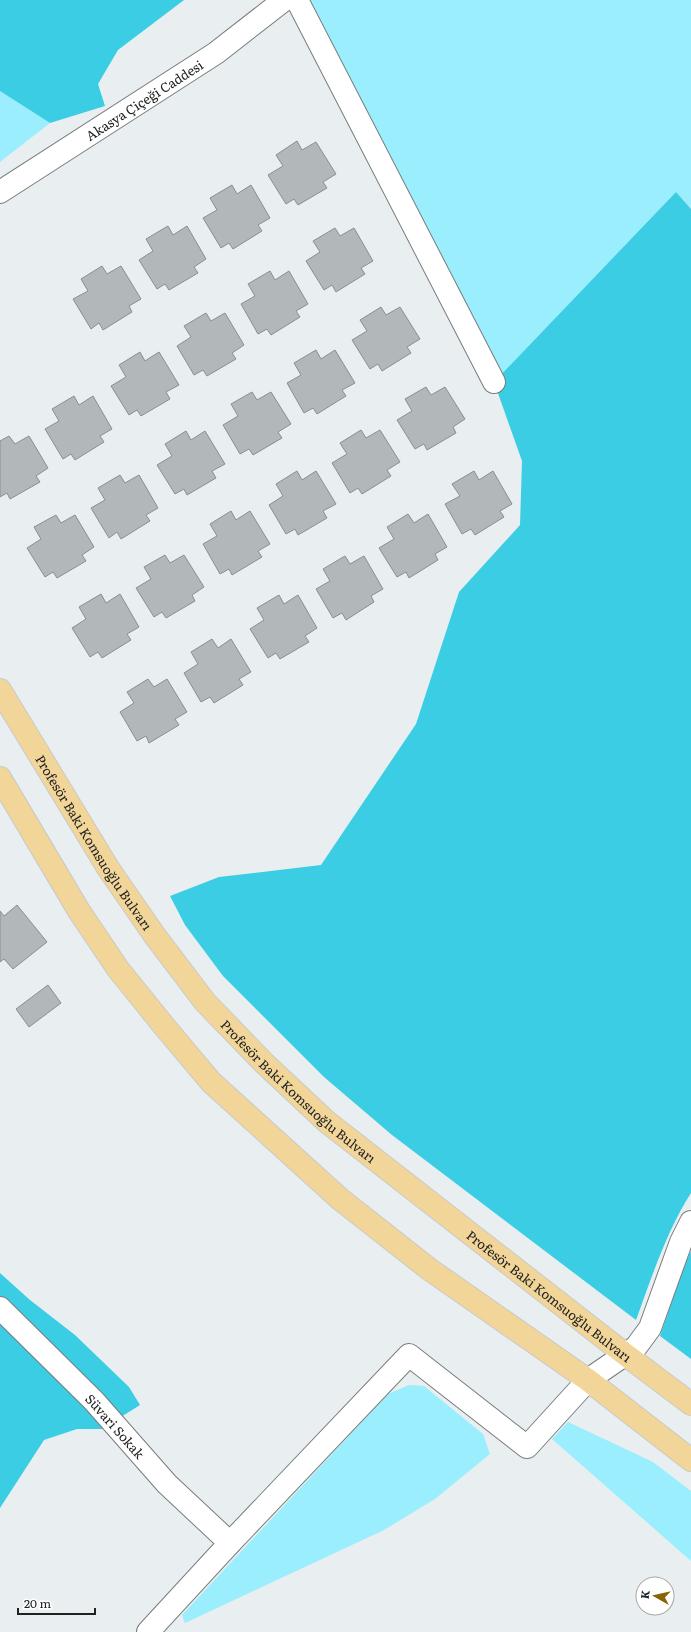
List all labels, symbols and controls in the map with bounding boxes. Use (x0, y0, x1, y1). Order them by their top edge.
street label: Akasya Çiçeği Caddesi (81, 54, 207, 144)
street label: Profesör Baki Komsuoğlu Bulvarı (32, 751, 158, 934)
street label: Profesör Baki Komsuoğlu Bulvarı (217, 1015, 381, 1167)
street label: Profesör Baki Komsuoğlu Bulvarı (463, 1225, 637, 1366)
street label: Süvari Sokak (82, 1389, 150, 1463)
north arrow (635, 1576, 675, 1616)
text: K (636, 1589, 653, 1600)
scale bar (18, 1590, 95, 1616)
text: 20 m (24, 1594, 51, 1612)

